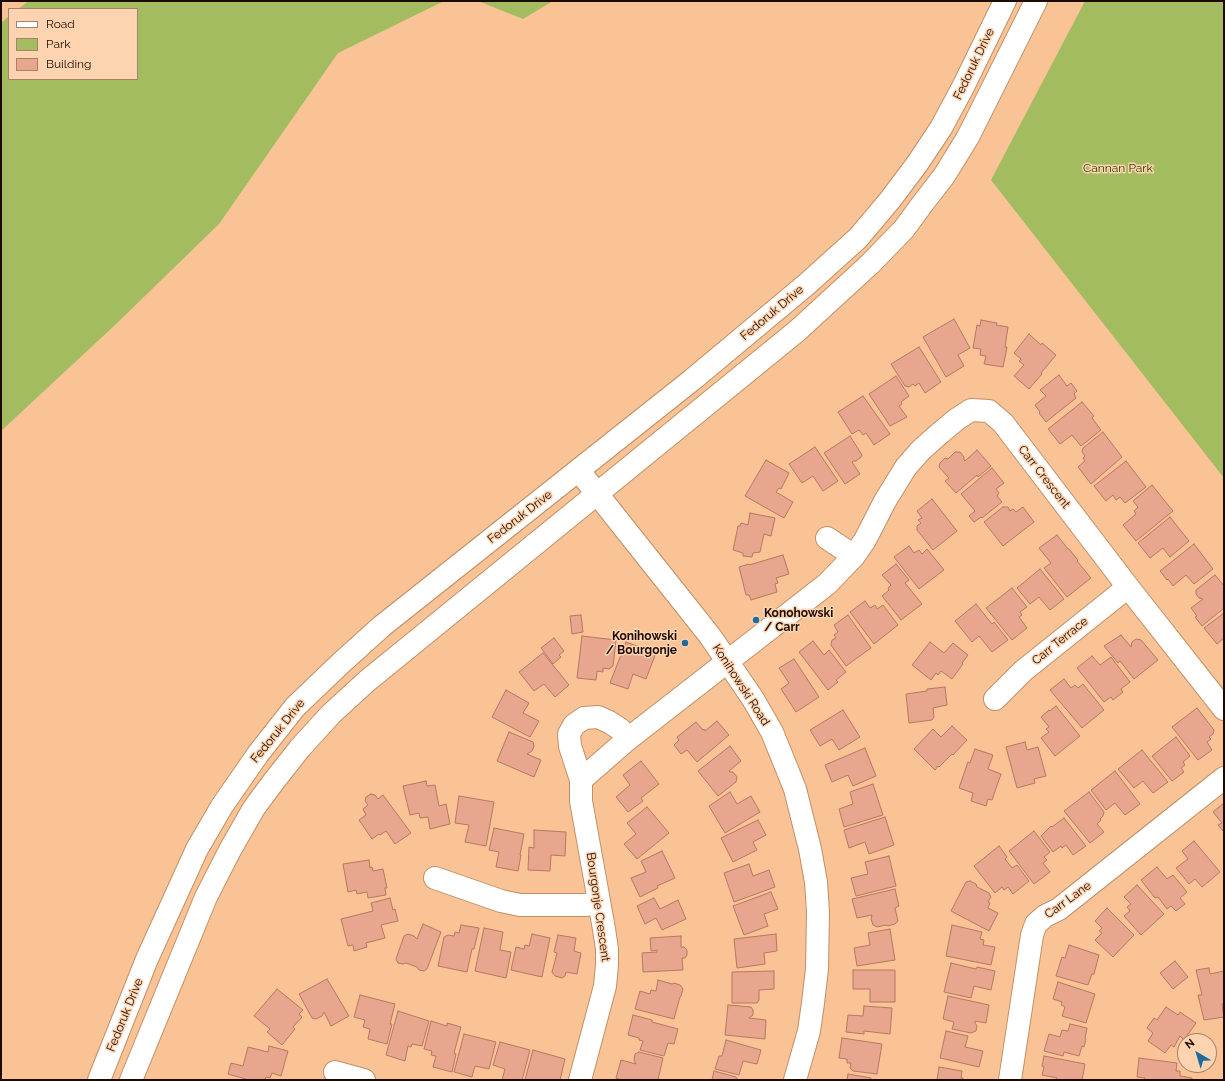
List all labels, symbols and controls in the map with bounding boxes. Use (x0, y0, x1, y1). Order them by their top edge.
legend (8, 8, 138, 80)
text: Road (46, 17, 75, 31)
street label: Fedoruk Drive (950, 26, 998, 102)
text: Park (46, 37, 71, 51)
text: Building (46, 57, 92, 71)
park label: Cannan Park (1083, 161, 1153, 175)
street label: Fedoruk Drive (738, 283, 806, 343)
street label: Carr Crescent (1015, 443, 1073, 511)
street label: Fedoruk Drive (485, 487, 555, 547)
place label: Konohowski / Carr (764, 606, 833, 634)
street label: Carr Terrace (1029, 614, 1091, 668)
marker: Konohowski / Carr (751, 615, 761, 625)
place label: Konihowski / Bourgonje (606, 629, 677, 657)
marker: Konihowski / Bourgonje (680, 638, 690, 648)
street label: Konihowski Road (709, 642, 773, 728)
street label: Fedoruk Drive (248, 696, 308, 766)
street label: Bourgonje Crescent (583, 851, 613, 963)
street label: Carr Lane (1042, 878, 1094, 922)
street label: Fedoruk Drive (104, 976, 146, 1054)
north arrow (1177, 1033, 1217, 1073)
text: N (1183, 1036, 1197, 1052)

